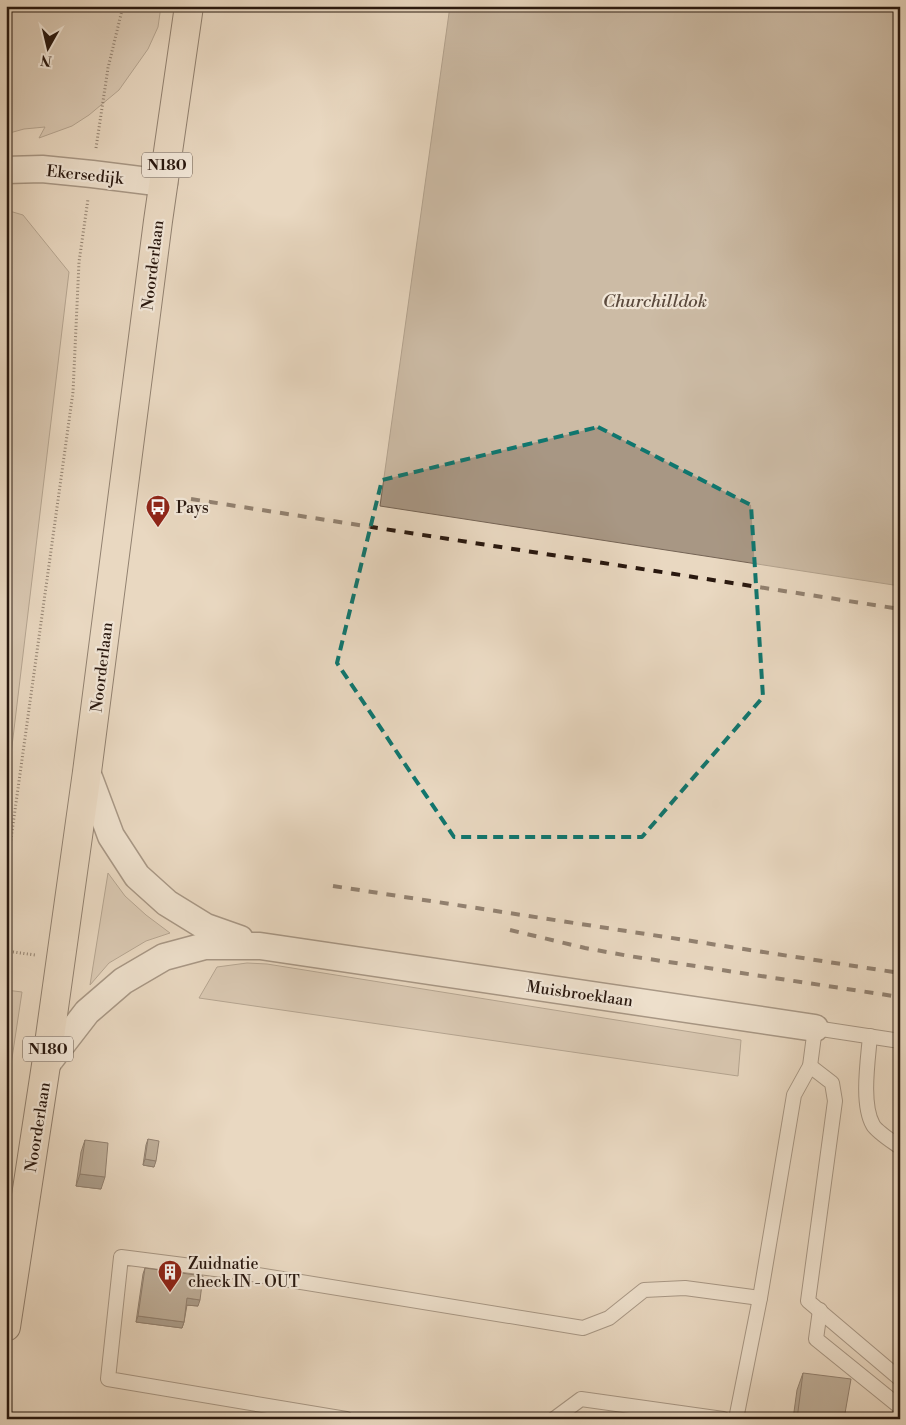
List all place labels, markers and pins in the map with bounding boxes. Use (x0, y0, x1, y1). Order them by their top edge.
bus stop icon: Pays (145, 494, 171, 528)
place label: Pays (176, 498, 209, 518)
place label: Zuidnatie check IN - OUT (188, 1254, 300, 1292)
building icon: Zuidnatie check IN - OUT (157, 1259, 183, 1293)

